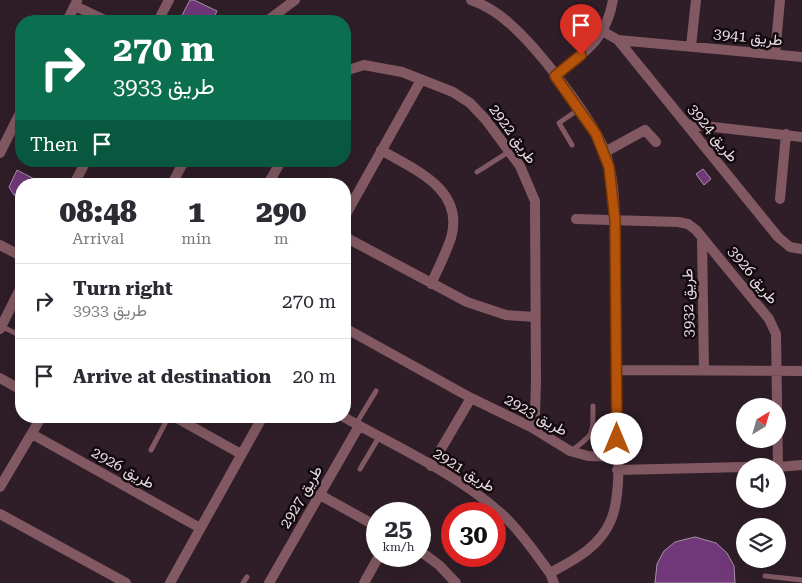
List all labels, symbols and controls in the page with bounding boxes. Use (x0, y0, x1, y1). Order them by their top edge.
pin (560, 4, 602, 55)
icon: arrive (567, 11, 595, 39)
street label: طريق 3941 (713, 24, 784, 51)
text: 270 m (113, 29, 214, 70)
icon: right (30, 35, 95, 100)
text: طريق 3933 (113, 74, 215, 99)
street label: طريق 3924 (683, 100, 742, 166)
street label: طريق 2922 (485, 101, 541, 168)
icon: arrive (88, 130, 116, 158)
text: Then (30, 133, 78, 156)
text: 08:48 (60, 194, 137, 229)
text: 1 (188, 194, 205, 229)
text: 290 (256, 194, 306, 229)
text: Arrival (72, 229, 124, 248)
text: min (181, 229, 211, 248)
text: m (274, 229, 288, 248)
street label: طريق 3926 (723, 242, 782, 308)
street label: طريق 3932 (678, 268, 699, 338)
text: Turn right (73, 277, 173, 300)
icon: right (30, 287, 58, 315)
text: 270 m (282, 290, 336, 313)
text: طريق 3933 (73, 301, 147, 320)
icon: arrive (30, 362, 58, 390)
text: Arrive at destination (73, 365, 271, 388)
text: 20 m (293, 365, 336, 388)
street label: طريق 2923 (501, 390, 571, 441)
north arrow (736, 398, 786, 448)
map controls (736, 398, 786, 568)
position arrow (590, 412, 642, 464)
street label: طريق 2926 (88, 443, 158, 494)
street label: طريق 2921 (429, 444, 498, 497)
button: sound (736, 458, 786, 508)
street label: طريق 2927 (276, 462, 327, 532)
speed limit sign: 30 (441, 502, 506, 567)
text: 25 (384, 514, 413, 543)
button: layers (736, 518, 786, 568)
text: km/h (382, 540, 415, 554)

